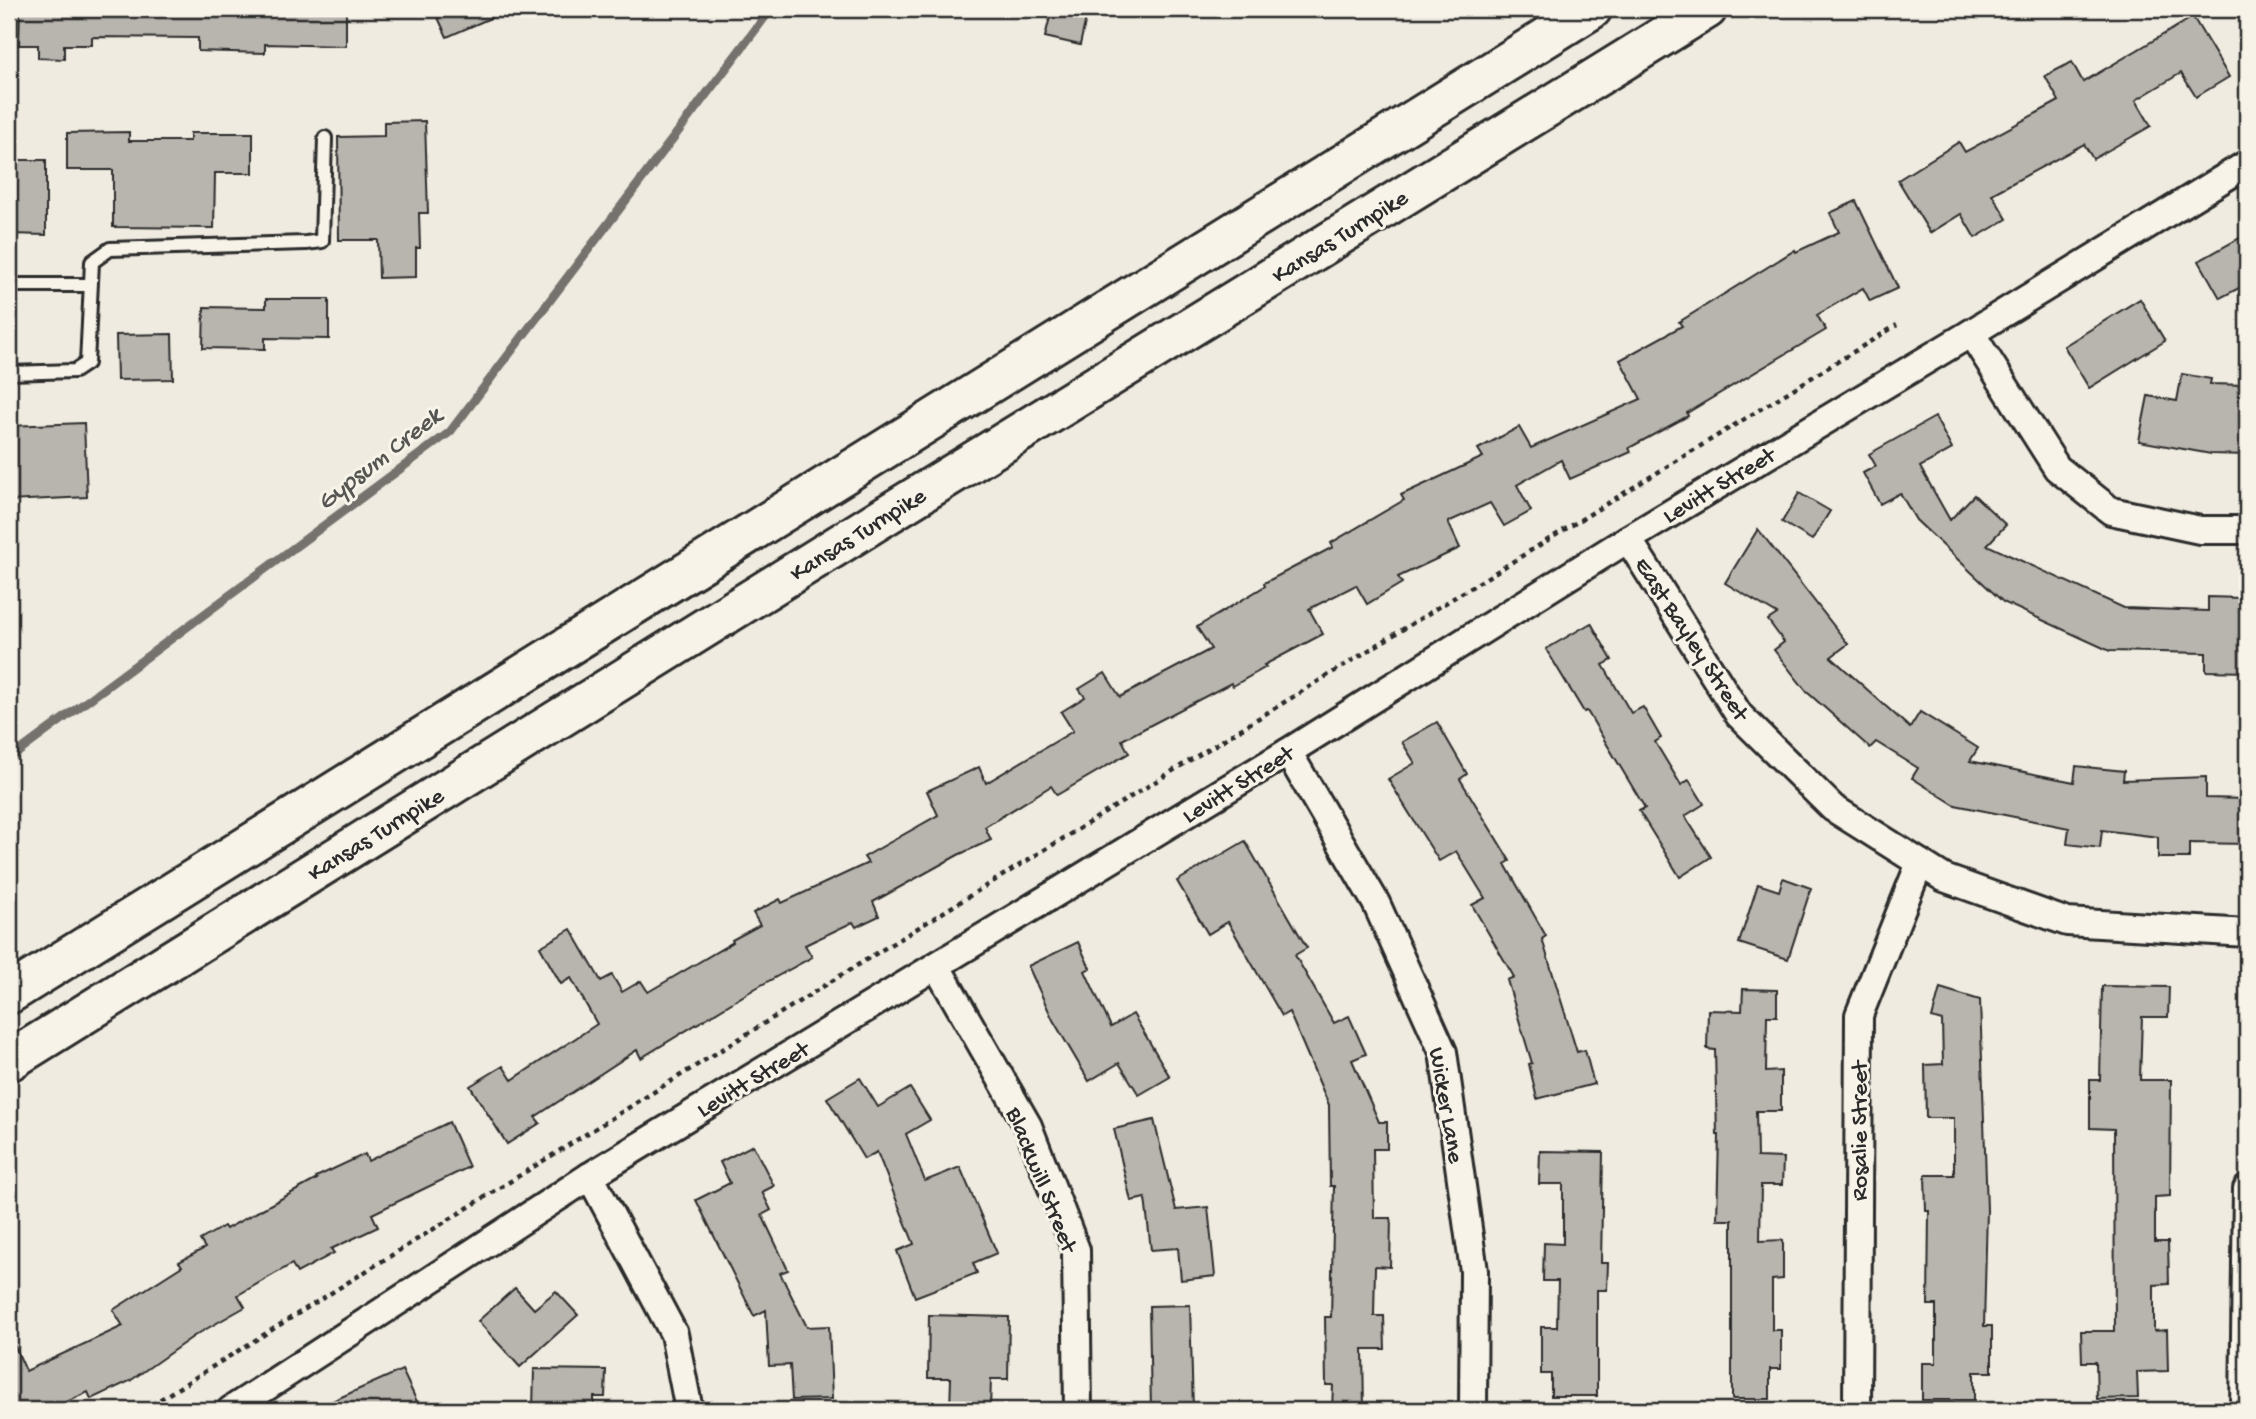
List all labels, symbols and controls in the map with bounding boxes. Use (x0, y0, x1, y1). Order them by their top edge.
street label: Kansas Turnpike (1267, 184, 1415, 291)
water label: Gypsum Creek (312, 401, 451, 519)
street label: Levitt Street (1658, 441, 1783, 532)
street label: Kansas Turnpike (785, 482, 933, 589)
street label: East Bayley Street (1626, 553, 1755, 729)
street label: Levitt Street (1178, 739, 1302, 832)
street label: Kansas Turnpike (303, 782, 451, 889)
street label: Levitt Street (692, 1035, 817, 1126)
street label: Wicker Lane (1420, 1046, 1469, 1166)
street label: Rosalie Street (1847, 1059, 1876, 1201)
street label: Blackwill Street (997, 1103, 1083, 1259)

